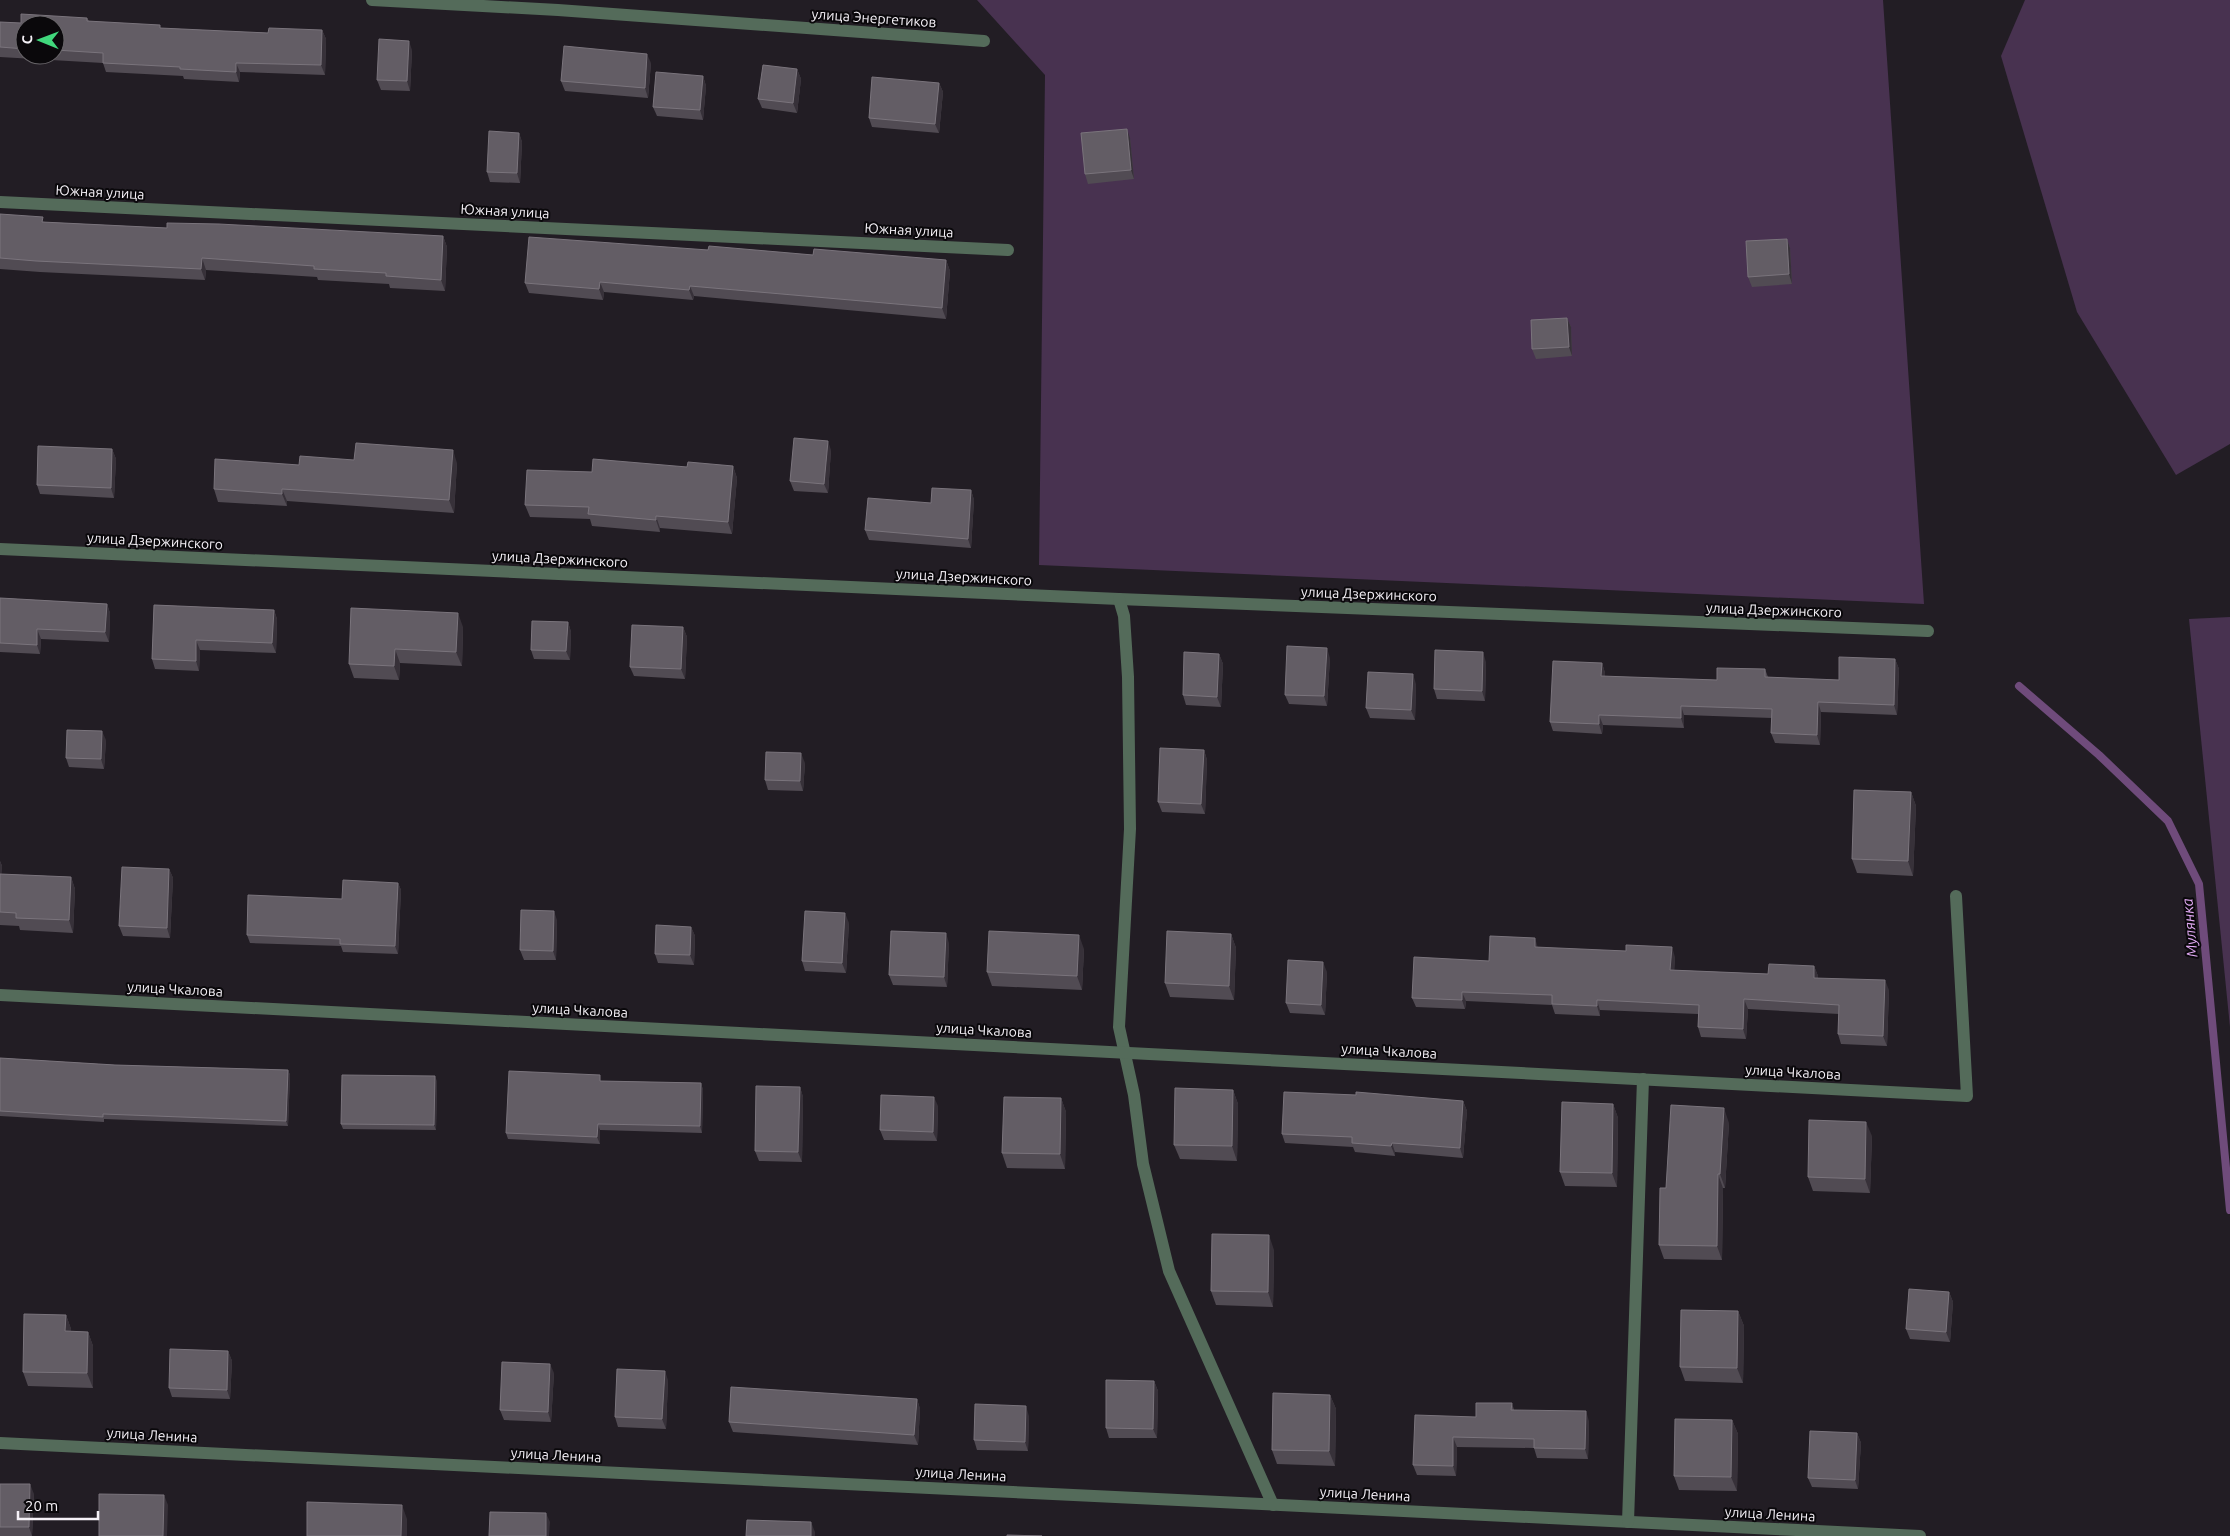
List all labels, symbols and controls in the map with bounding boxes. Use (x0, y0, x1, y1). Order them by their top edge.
street label: улица Энергетиков (811, 6, 937, 30)
north arrow (15, 15, 65, 65)
text: С (19, 35, 35, 44)
street label: Южная улица (55, 182, 145, 202)
street label: Южная улица (460, 201, 550, 221)
street label: Южная улица (864, 220, 954, 240)
street label: улица Дзержинского (87, 529, 223, 553)
street label: улица Дзержинского (492, 547, 628, 571)
street label: улица Дзержинского (896, 565, 1032, 589)
street label: улица Дзержинского (1301, 584, 1437, 604)
street label: улица Дзержинского (1706, 600, 1842, 620)
water label: Мулянка (2178, 898, 2201, 958)
street label: улица Чкалова (127, 979, 223, 999)
street label: улица Чкалова (532, 1000, 628, 1020)
street label: улица Чкалова (936, 1020, 1032, 1040)
street label: улица Чкалова (1341, 1041, 1437, 1061)
street label: улица Чкалова (1745, 1062, 1841, 1082)
street label: улица Ленина (106, 1425, 198, 1445)
street label: улица Ленина (510, 1445, 602, 1465)
street label: улица Ленина (915, 1464, 1007, 1484)
street label: улица Ленина (1319, 1484, 1411, 1504)
scale bar (18, 1488, 98, 1520)
text: 20 m (25, 1497, 58, 1514)
street label: улица Ленина (1724, 1504, 1816, 1524)

